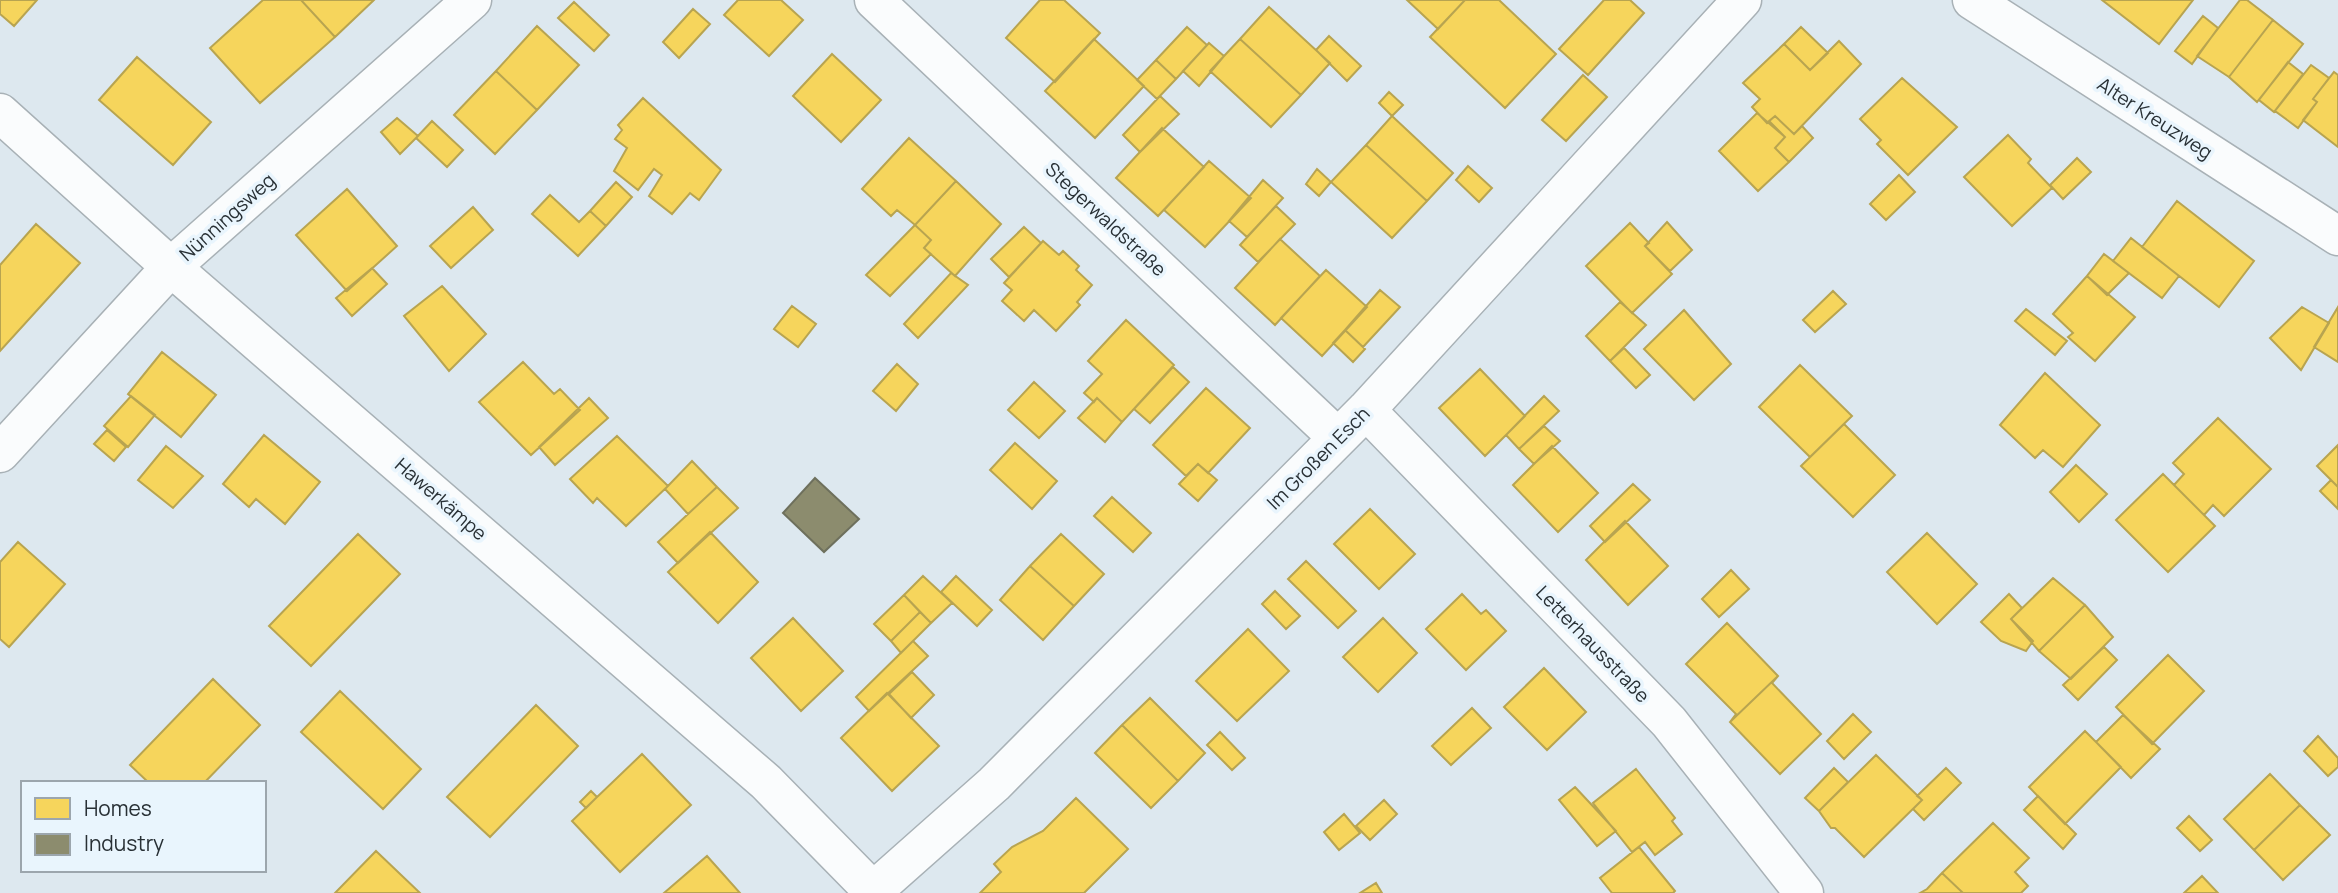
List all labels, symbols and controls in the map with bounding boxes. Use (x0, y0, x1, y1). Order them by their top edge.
street label: Alter Kreuzweg (2092, 71, 2218, 165)
street label: Stegerwaldstraße (1040, 156, 1172, 282)
street label: Nünningsweg (174, 167, 280, 267)
street label: Im Großen Esch (1261, 401, 1375, 515)
street label: Hawerkämpe (390, 452, 492, 546)
street label: Letterhausstraße (1530, 580, 1656, 708)
legend (21, 781, 266, 872)
text: Homes (84, 794, 152, 822)
text: Industry (84, 829, 164, 857)

